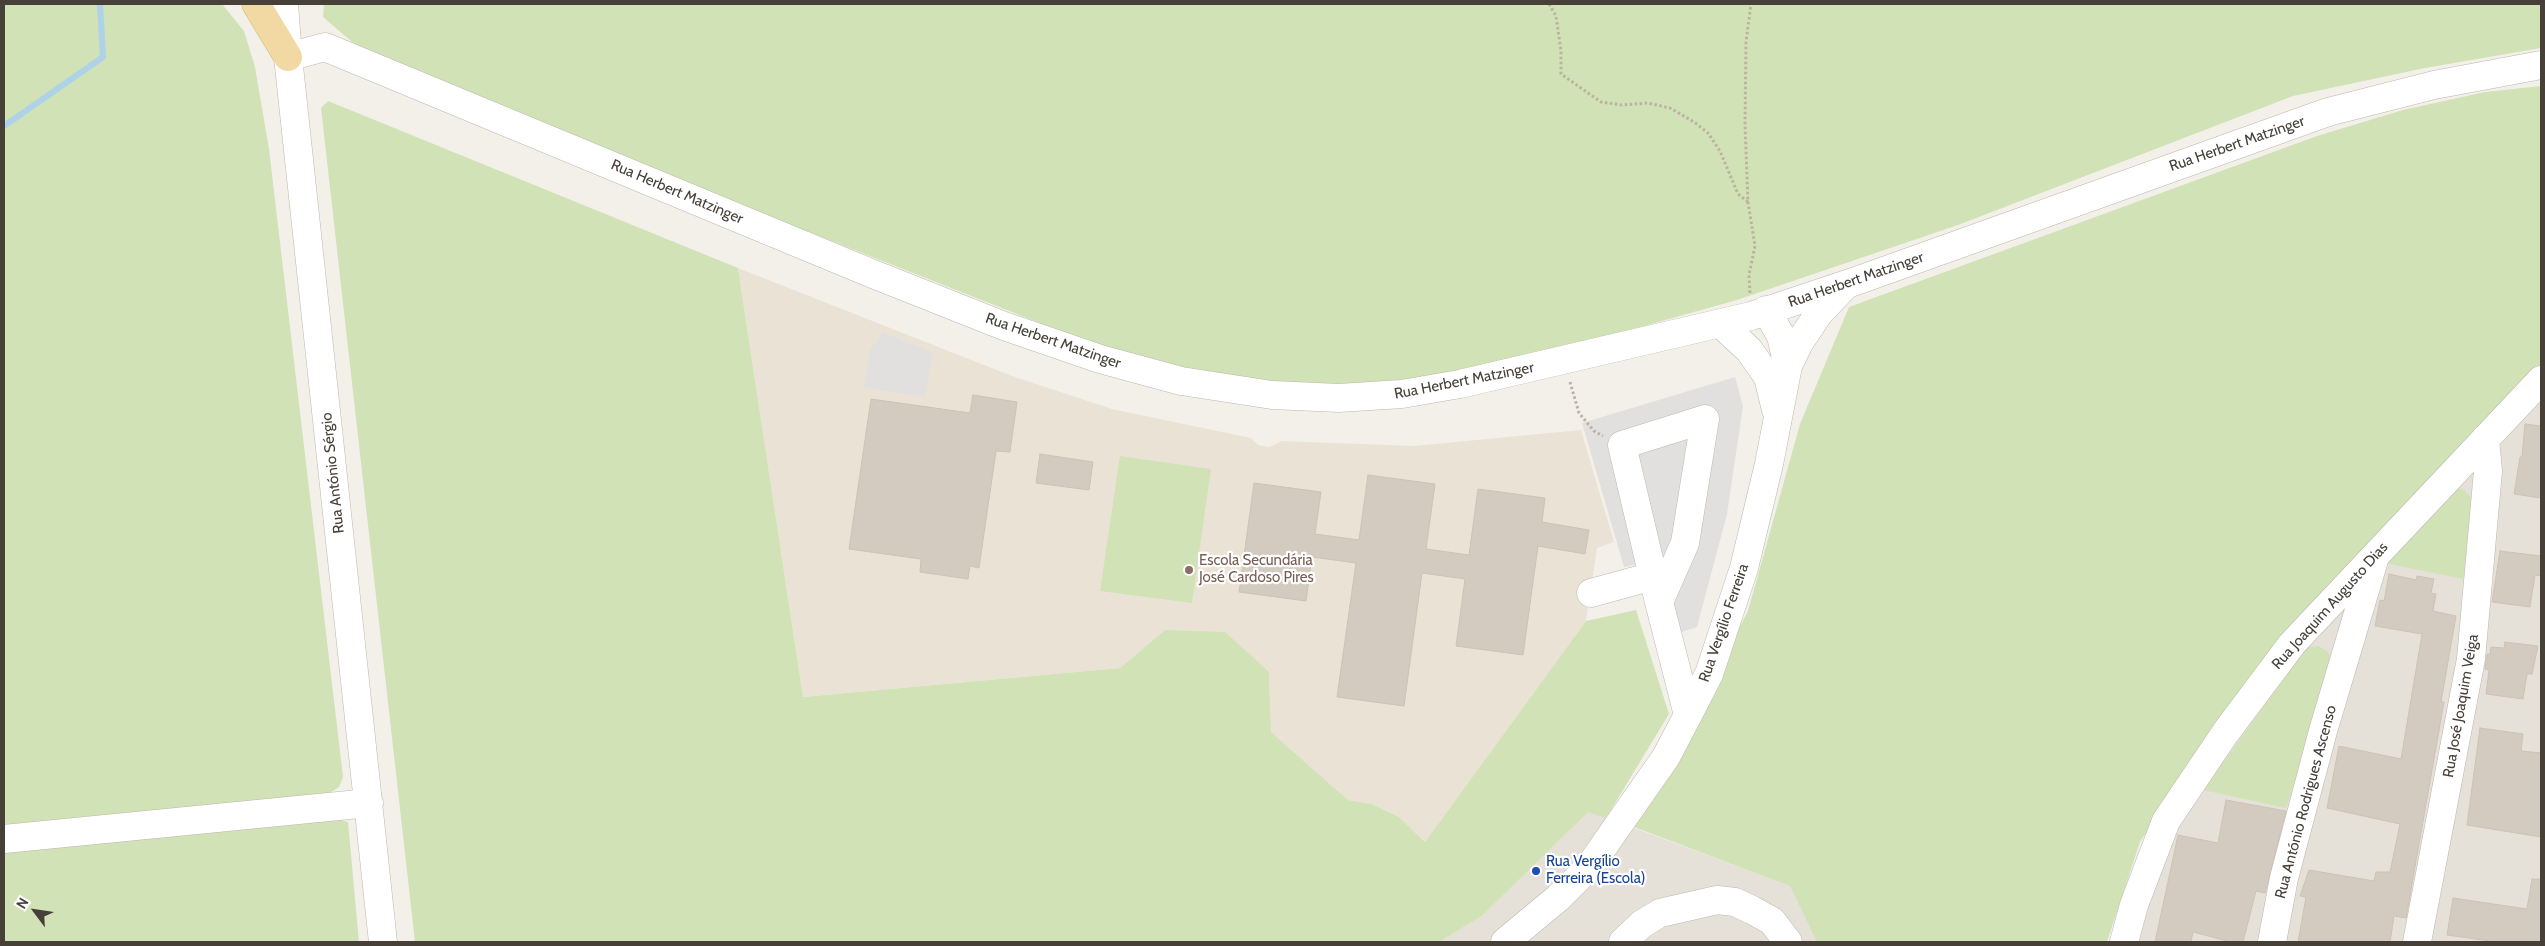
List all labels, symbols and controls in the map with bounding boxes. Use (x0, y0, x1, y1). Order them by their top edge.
street label: Rua Herbert Matzinger (2167, 112, 2307, 176)
street label: Rua Herbert Matzinger (608, 156, 746, 228)
street label: Rua Herbert Matzinger (1786, 248, 1926, 312)
street label: Rua Herbert Matzinger (983, 309, 1123, 373)
street label: Rua Herbert Matzinger (1393, 359, 1535, 403)
street label: Rua António Sérgio (318, 412, 348, 534)
street label: Rua Joaquim Augusto Dias (2268, 539, 2392, 673)
place label: Escola Secundária José Cardoso Pires (1199, 552, 1314, 587)
street label: Rua Vergílio Ferreira (1695, 561, 1753, 685)
marker: Escola Secundária José Cardoso Pires (1183, 564, 1195, 576)
street label: Rua José Joaquim Veiga (2440, 633, 2482, 779)
street label: Rua António Rodrigues Ascenso (2271, 703, 2341, 901)
place label: Rua Vergílio Ferreira (Escola) (1546, 853, 1645, 888)
marker: Rua Vergílio Ferreira (Escola) (1530, 865, 1542, 877)
north arrow (10, 886, 60, 936)
text: N (12, 894, 32, 912)

